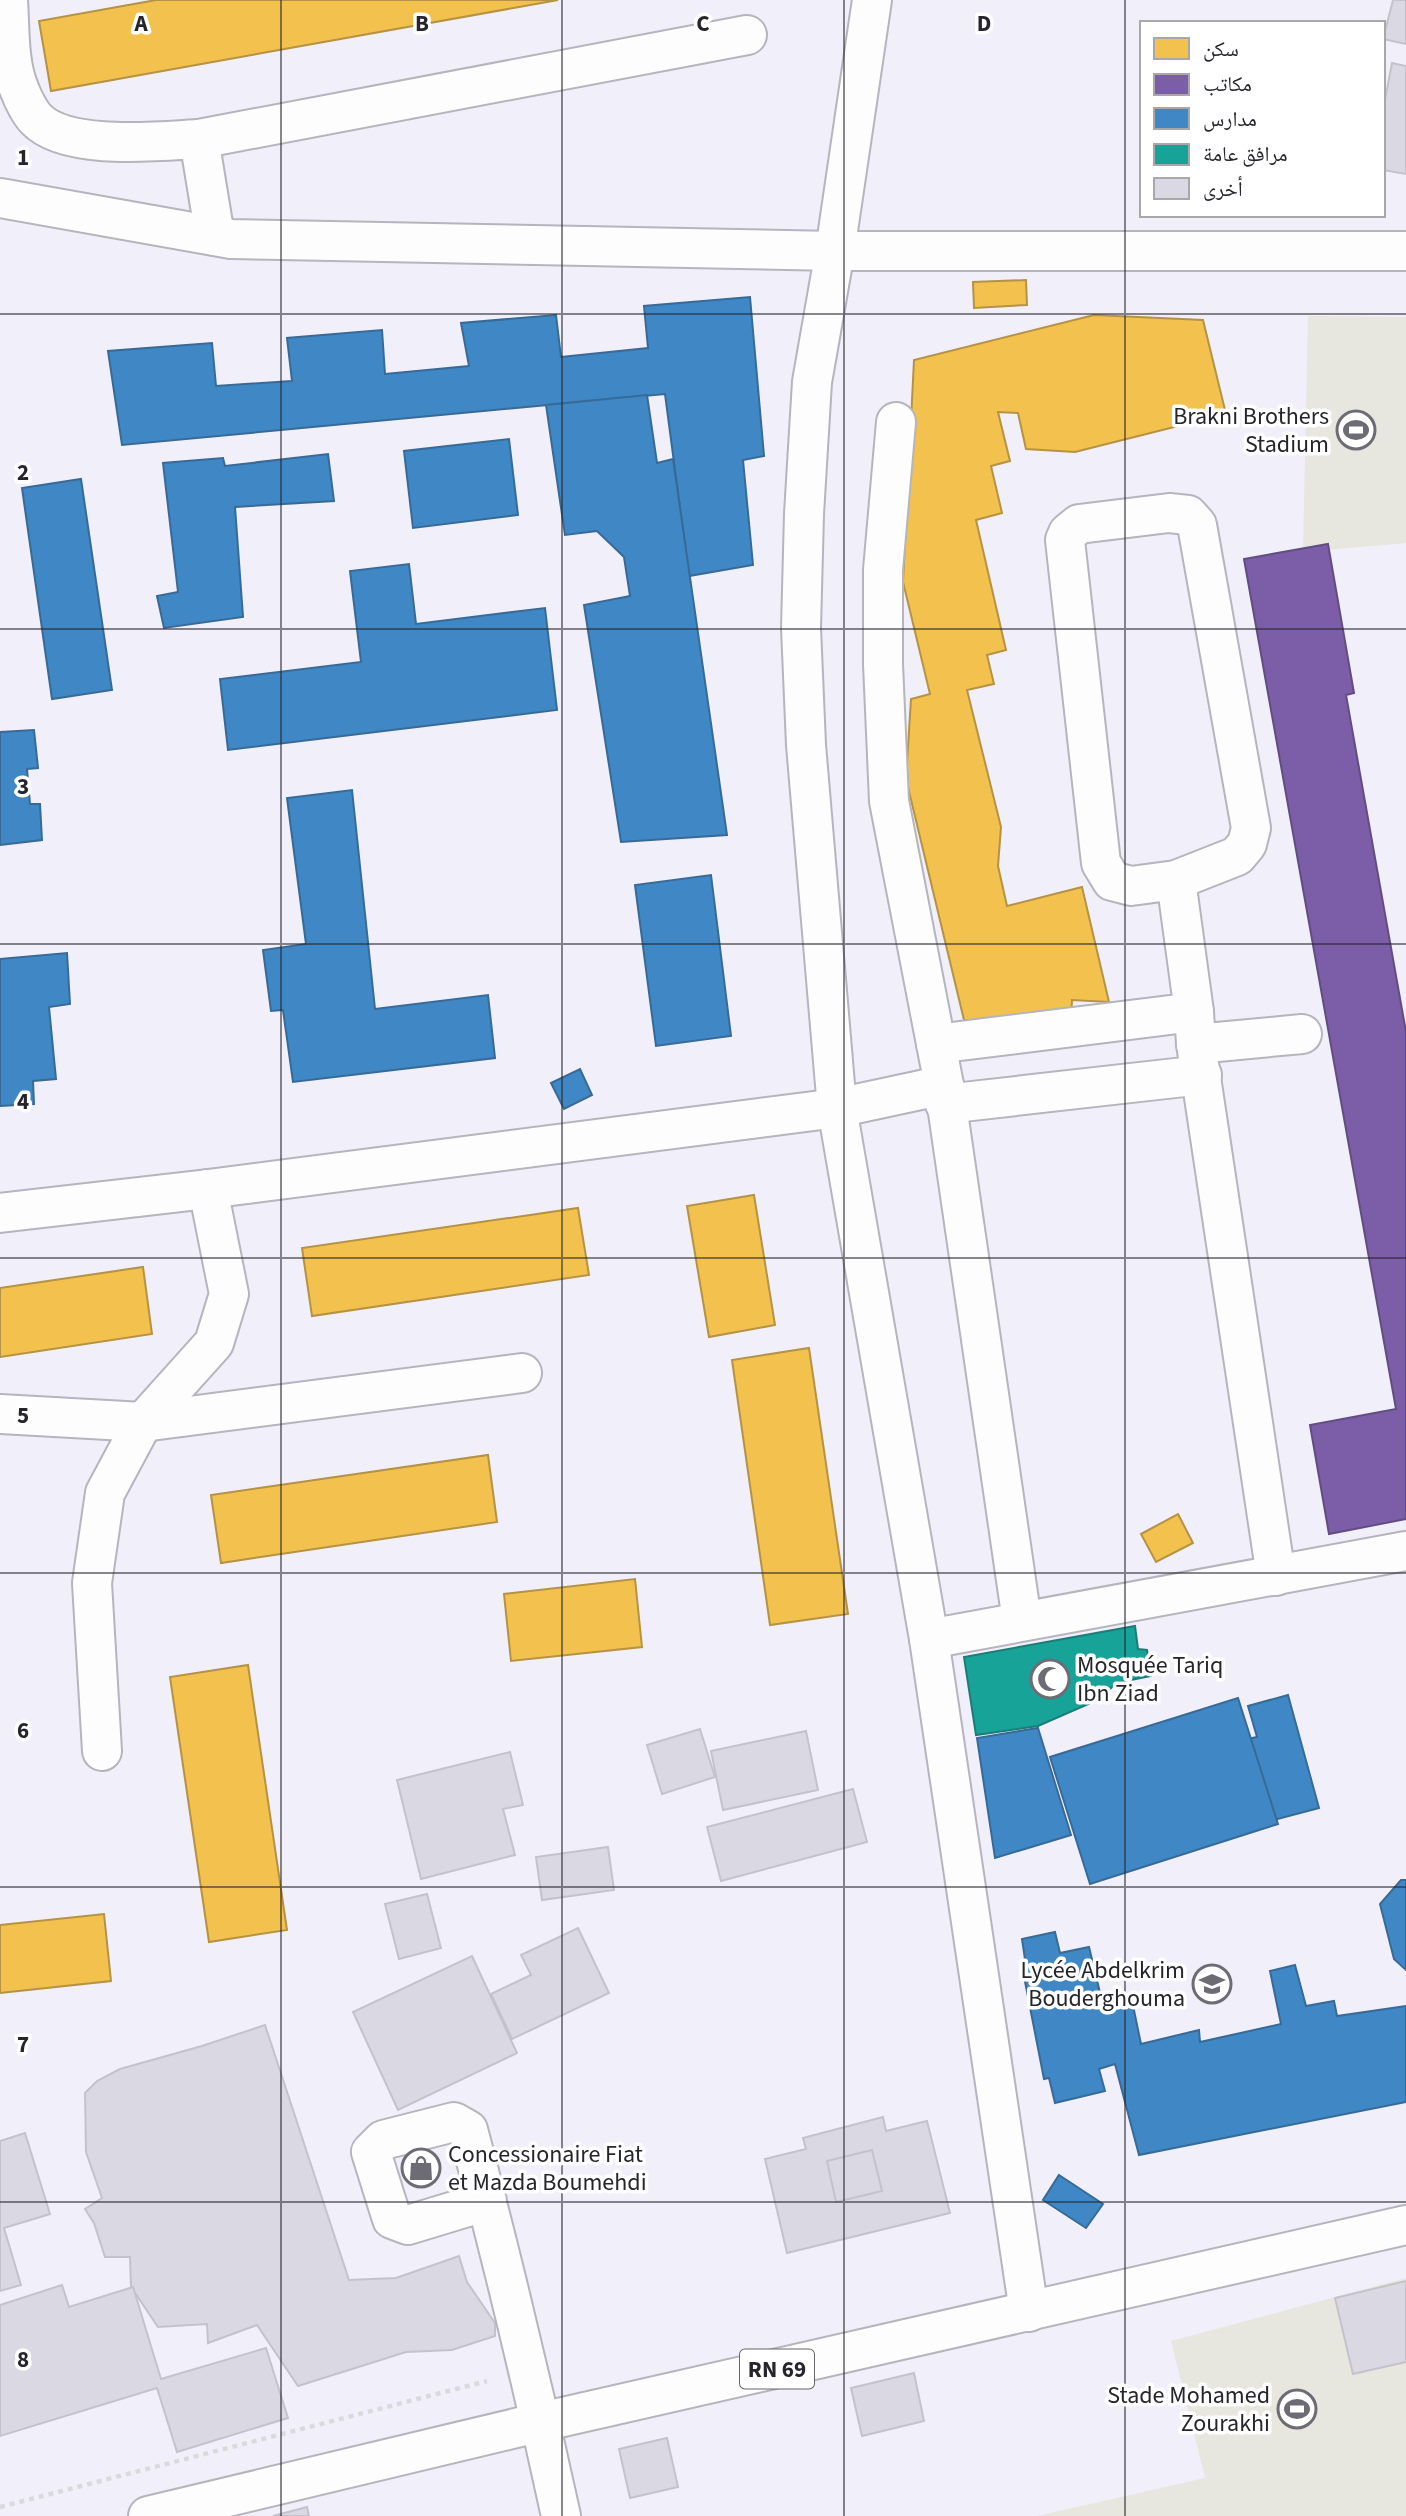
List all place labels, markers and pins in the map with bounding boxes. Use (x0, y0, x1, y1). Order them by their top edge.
place label: Brakni Brothers Stadium (1173, 399, 1329, 462)
sports icon: Brakni Brothers Stadium (1335, 409, 1377, 451)
place label: Mosquée Tariq Ibn Ziad (1077, 1648, 1223, 1711)
mosque icon: Mosquée Tariq Ibn Ziad (1029, 1658, 1071, 1700)
place label: Lycée Abdelkrim Bouderghouma (1020, 1953, 1185, 2016)
school or university icon: Lycée Abdelkrim Bouderghouma (1191, 1963, 1233, 2005)
place label: Concessionaire Fiat et Mazda Boumehdi (448, 2137, 647, 2200)
shop icon: Concessionaire Fiat et Mazda Boumehdi (400, 2147, 442, 2189)
place label: Stade Mohamed Zourakhi (1107, 2378, 1270, 2441)
sports icon: Stade Mohamed Zourakhi (1276, 2388, 1318, 2430)

